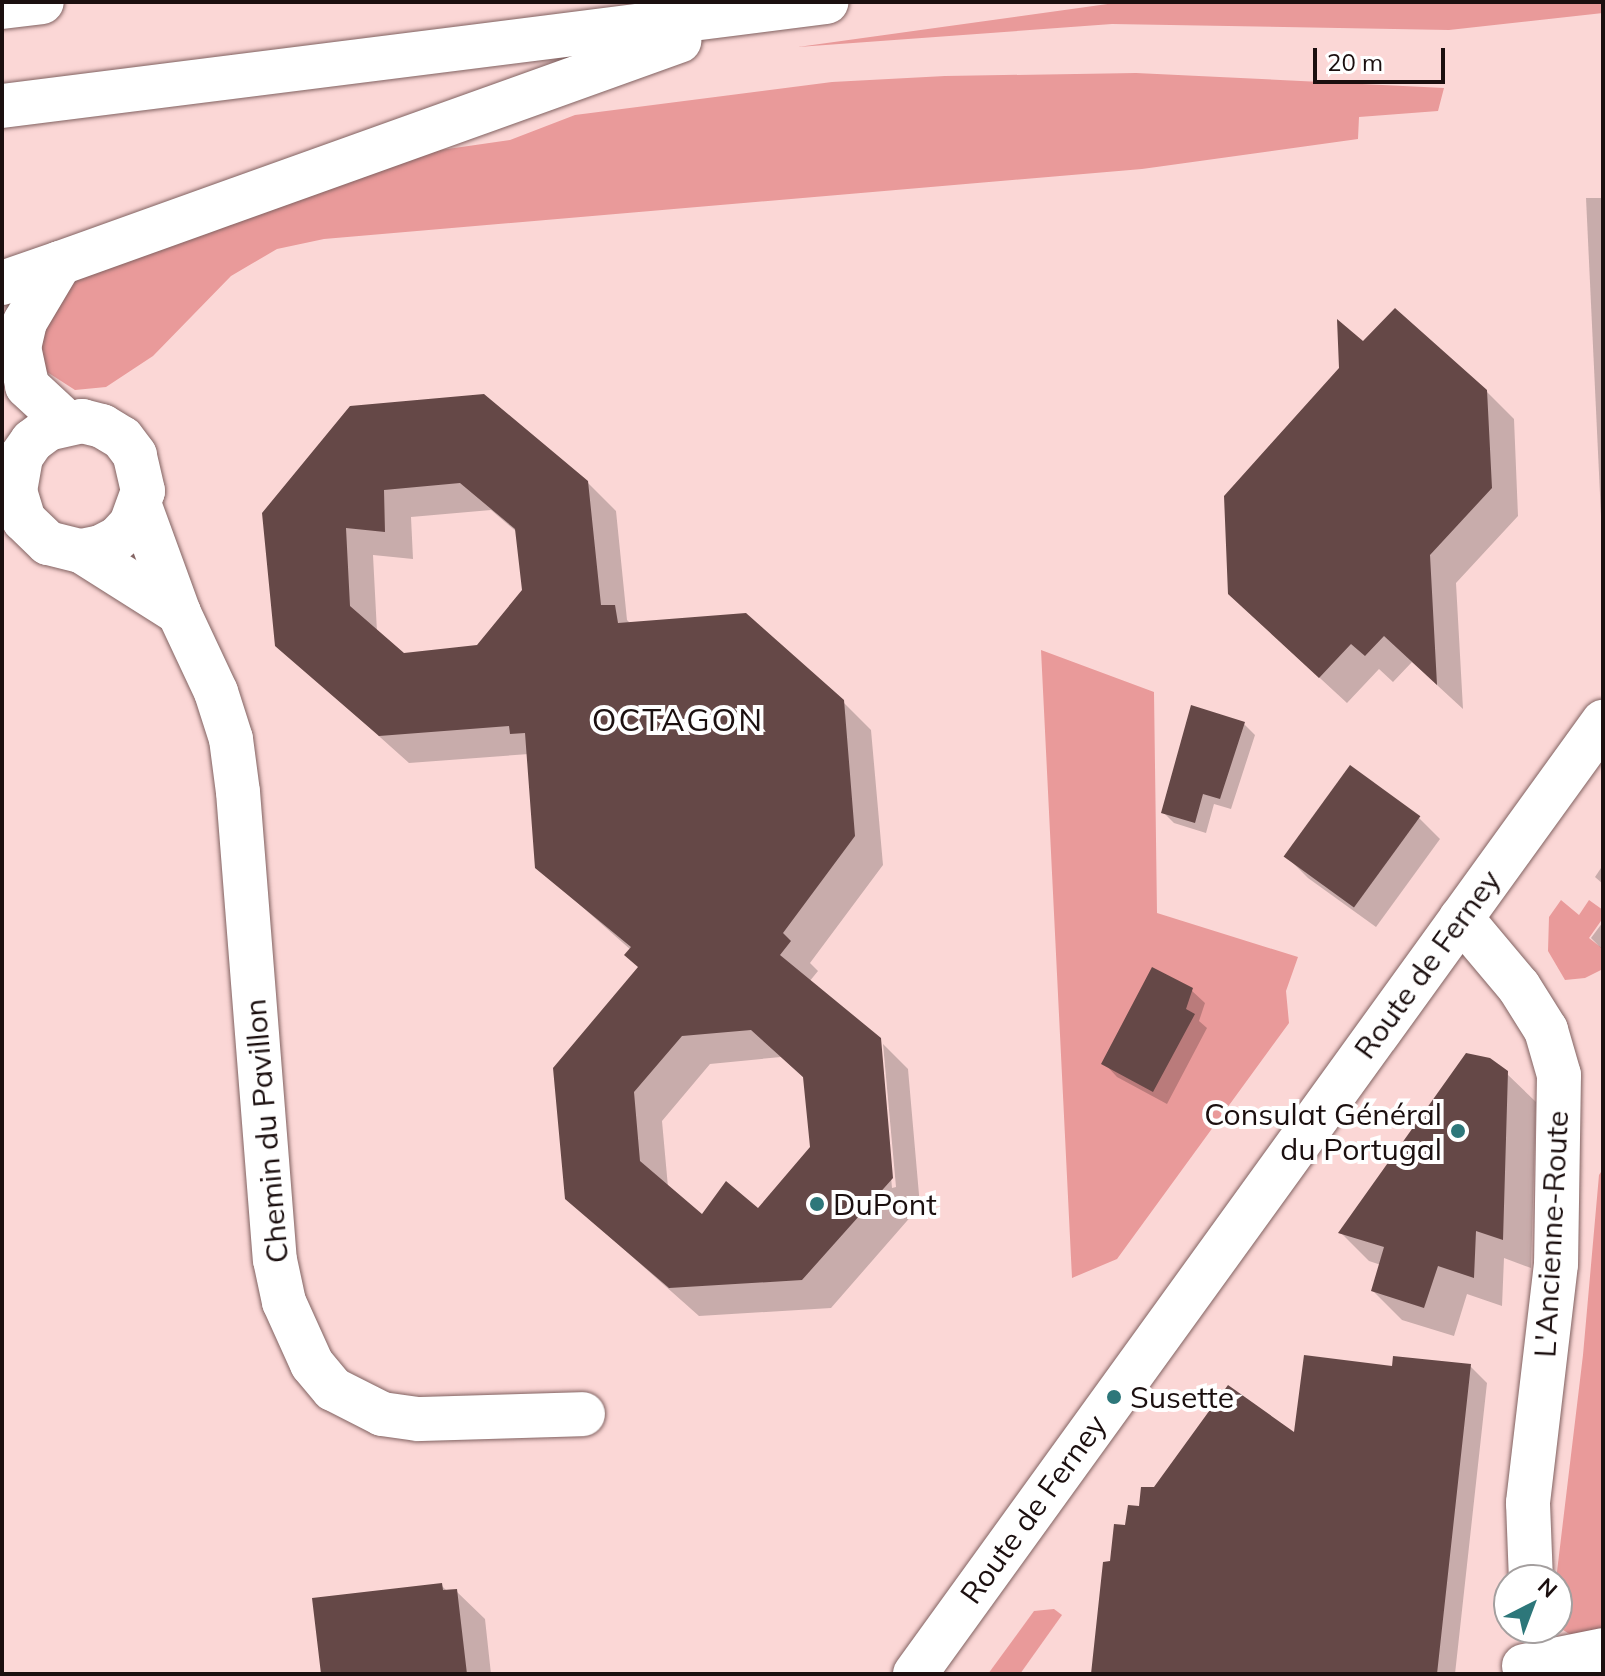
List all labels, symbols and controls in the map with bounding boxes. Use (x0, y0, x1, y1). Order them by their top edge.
scale bar (1317, 32, 1449, 82)
text: 20 m (1327, 47, 1383, 77)
district label: OCTAGON (592, 700, 764, 738)
street label: Route de Ferney (1346, 863, 1508, 1065)
street label: Chemin du Pavillon (237, 997, 295, 1265)
place label: Consulat Général du Portugal (1204, 1096, 1442, 1166)
street label: L'Ancienne-Route (1527, 1110, 1575, 1358)
marker: Consulat Général du Portugal (1449, 1122, 1467, 1140)
place label: DuPont (833, 1186, 937, 1222)
marker: DuPont (808, 1195, 826, 1213)
place label: Susette (1130, 1379, 1234, 1415)
marker: Susette (1105, 1388, 1123, 1406)
street label: Route de Ferney (952, 1408, 1114, 1610)
north arrow (1493, 1564, 1573, 1644)
text: N (1532, 1572, 1563, 1604)

